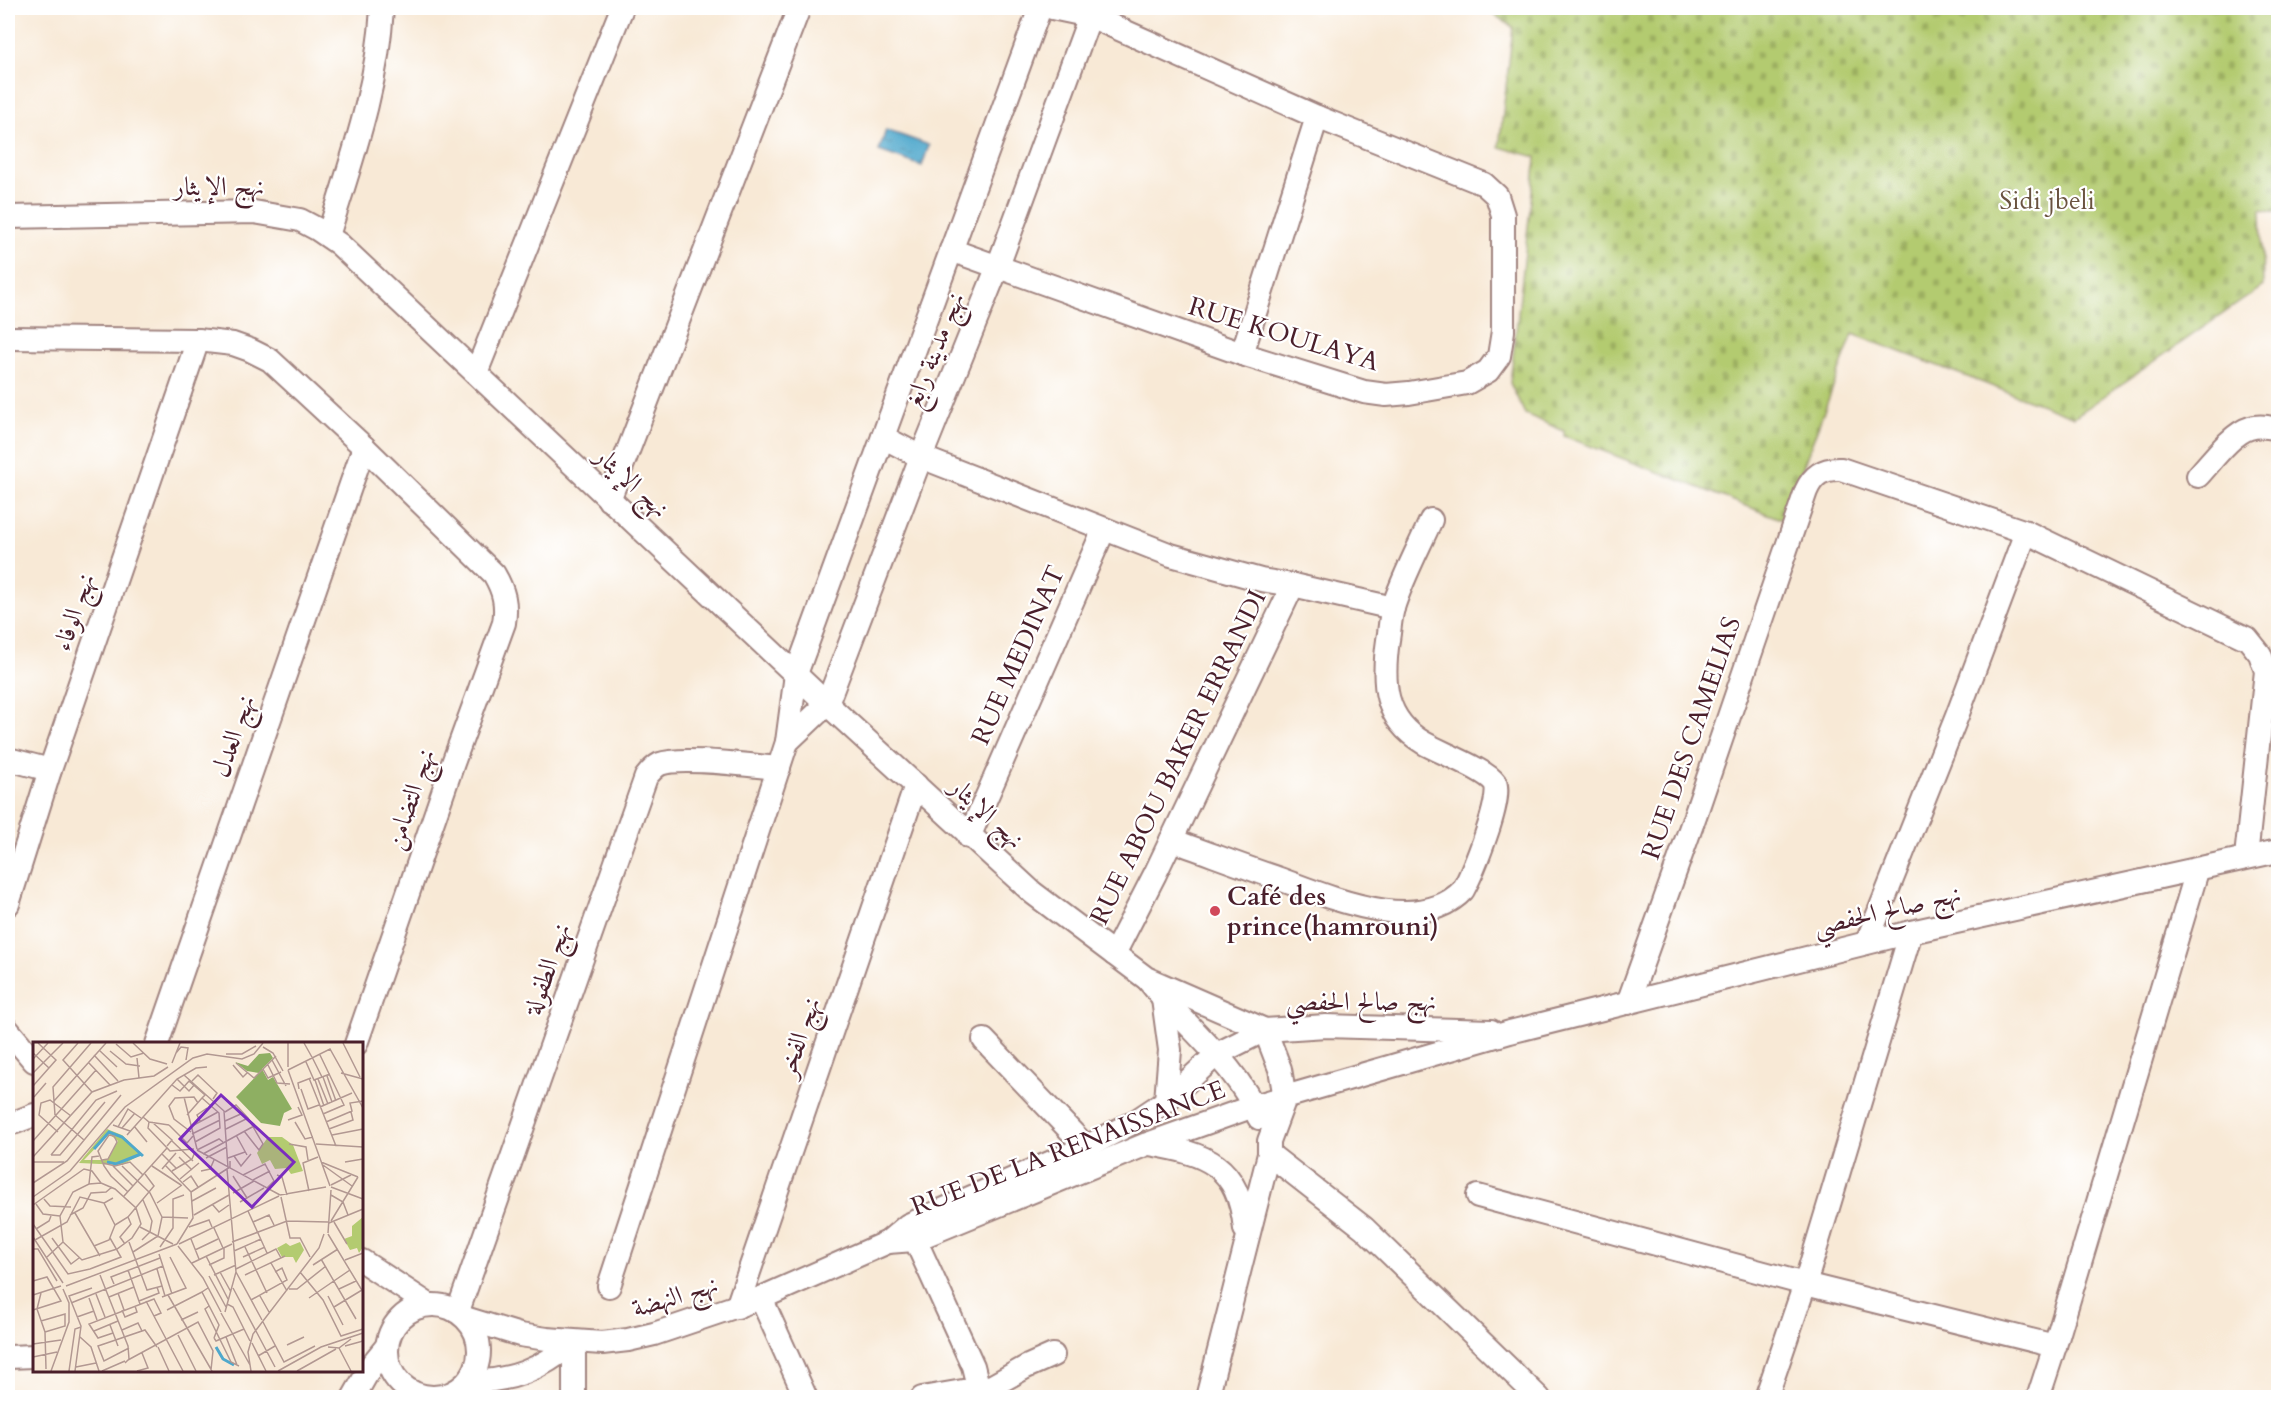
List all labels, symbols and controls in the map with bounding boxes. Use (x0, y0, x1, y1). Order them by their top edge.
street label: نهج الإيثار (171, 169, 264, 210)
park label: Sidi jbeli (1999, 183, 2095, 218)
street label: نهج مدينة رابغ (895, 287, 979, 416)
street label: RUE KOULAYA (1184, 288, 1384, 380)
street label: نهج الإيثار (581, 436, 677, 530)
street label: RUE MEDINAT (963, 560, 1073, 750)
street label: نهج الوفاء (44, 568, 109, 658)
street label: RUE ABOU BAKER ERRANDI (1082, 584, 1274, 930)
street label: RUE DES CAMELIAS (1633, 612, 1749, 864)
street label: نهج العدل (203, 690, 269, 784)
street label: نهج التضامن (376, 744, 449, 856)
street label: نهج الإيثار (936, 767, 1032, 861)
street label: نهج صالح الحفصي (1810, 876, 1966, 950)
place label: Café des prince(hamrouni) (1227, 879, 1439, 944)
marker: Café des prince(hamrouni) (1208, 904, 1222, 918)
street label: نهج الطفولة (514, 918, 585, 1023)
street label: نهج صالح الحفصي (1286, 984, 1436, 1025)
street label: نهج الفخر (768, 992, 835, 1086)
inset map (33, 1042, 363, 1372)
street label: RUE DE LA RENAISSANCE (906, 1072, 1230, 1224)
street label: نهج النهضة (628, 1266, 724, 1331)

